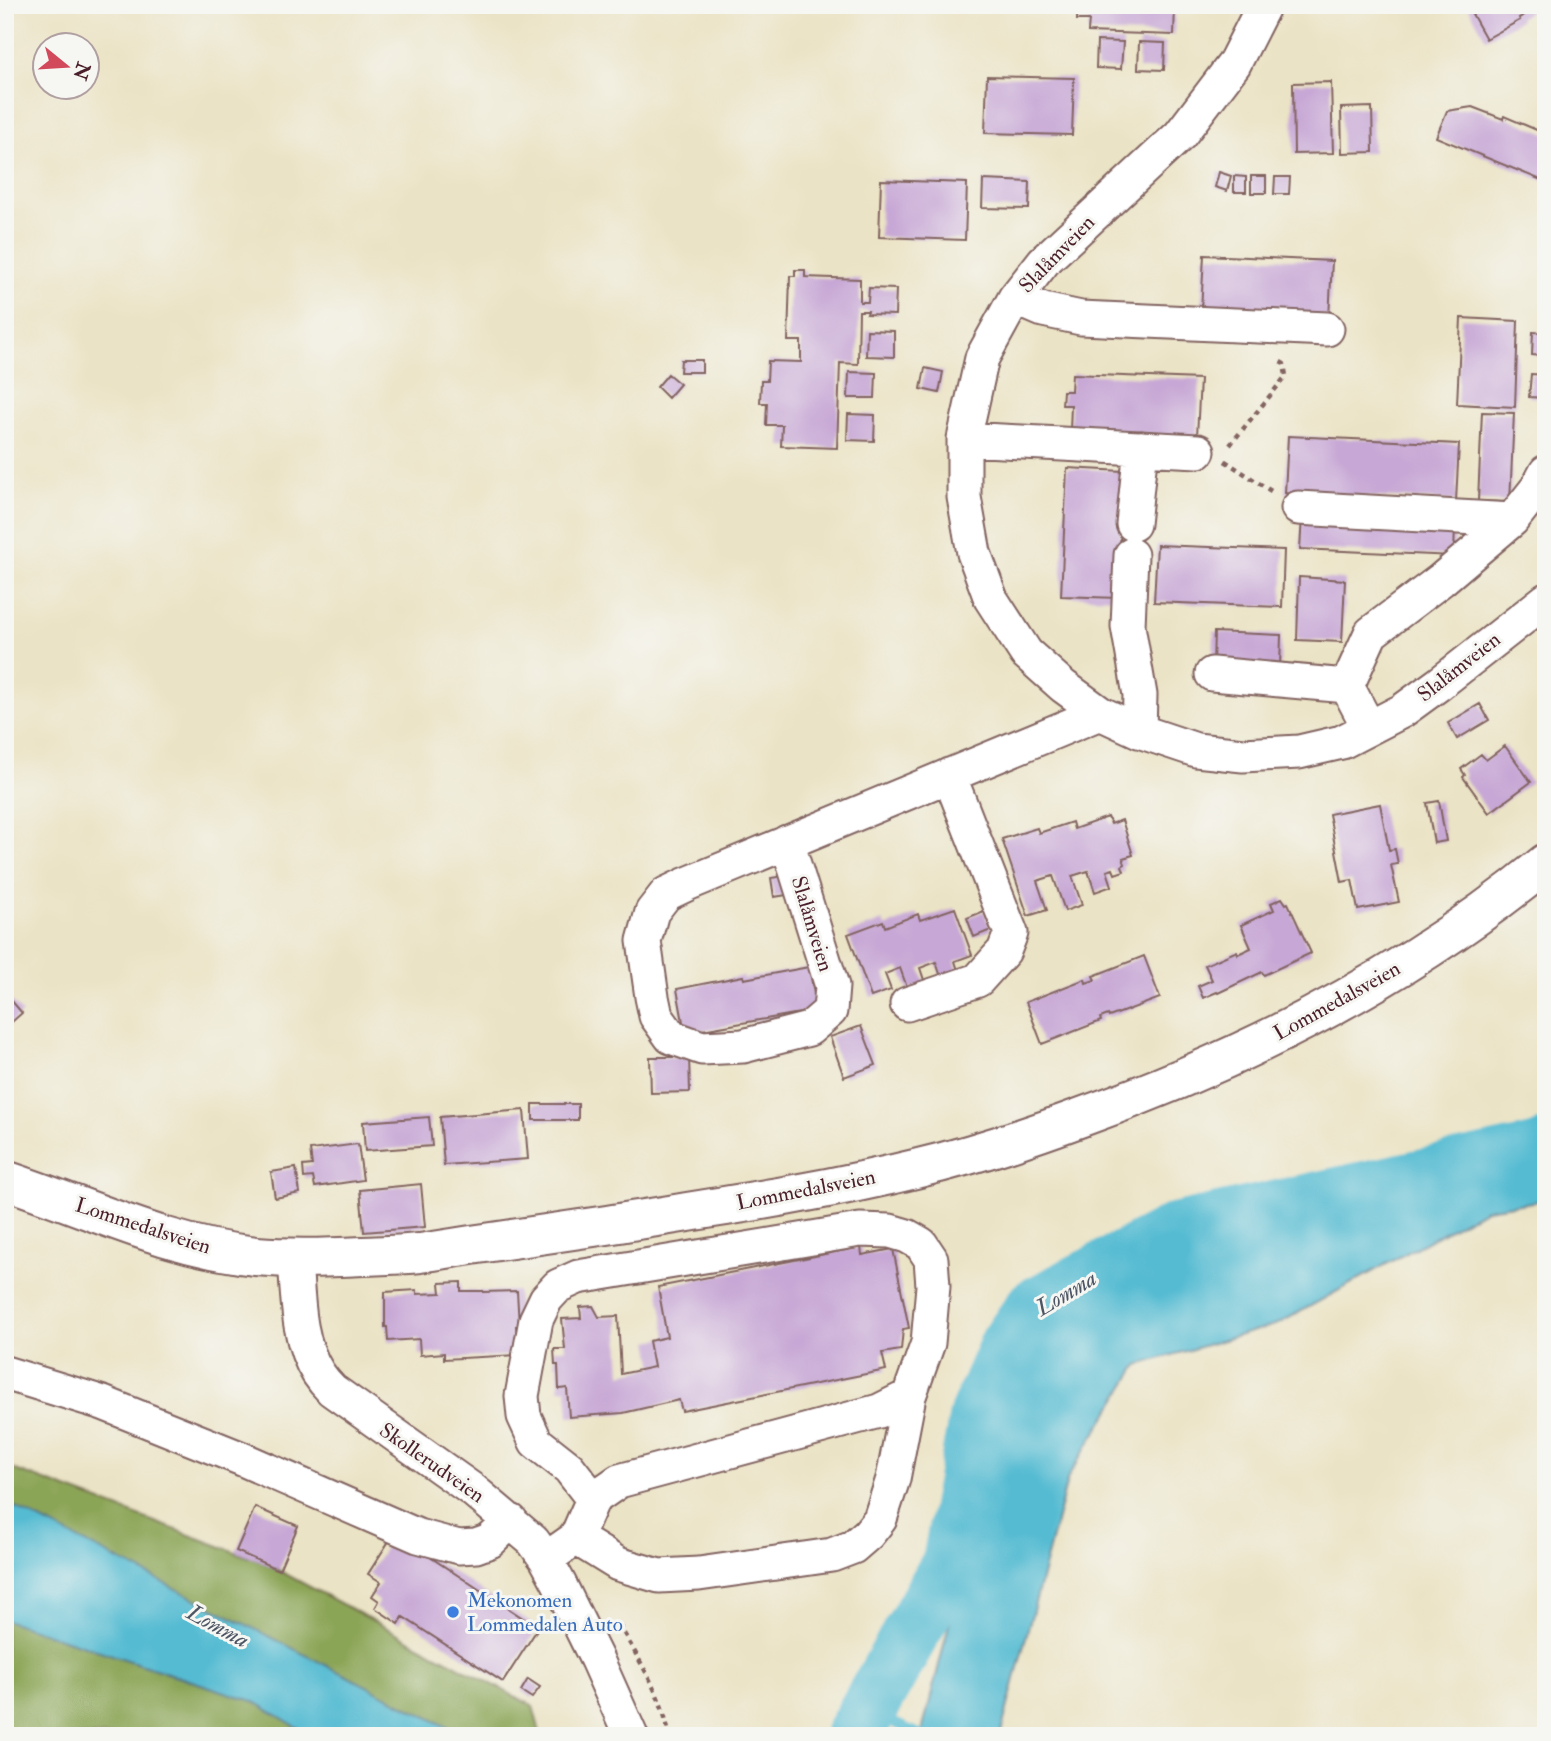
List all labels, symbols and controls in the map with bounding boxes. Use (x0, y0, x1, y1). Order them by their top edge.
north arrow (32, 32, 102, 102)
text: N (67, 58, 96, 84)
street label: Slalåmveien (1013, 209, 1101, 299)
street label: Slalåmveien (1412, 626, 1506, 708)
street label: Slalåmveien (785, 873, 839, 975)
street label: Lommedalsveien (1269, 955, 1405, 1047)
street label: Lommedalsveien (734, 1163, 878, 1217)
street label: Lommedalsveien (72, 1191, 214, 1261)
water label: Lomma (1029, 1263, 1102, 1323)
street label: Skollerudveien (374, 1417, 490, 1509)
place label: Mekonomen Lommedalen Auto (467, 1587, 623, 1638)
water label: Lomma (181, 1597, 254, 1654)
marker: Mekonomen Lommedalen Auto (445, 1604, 461, 1620)

